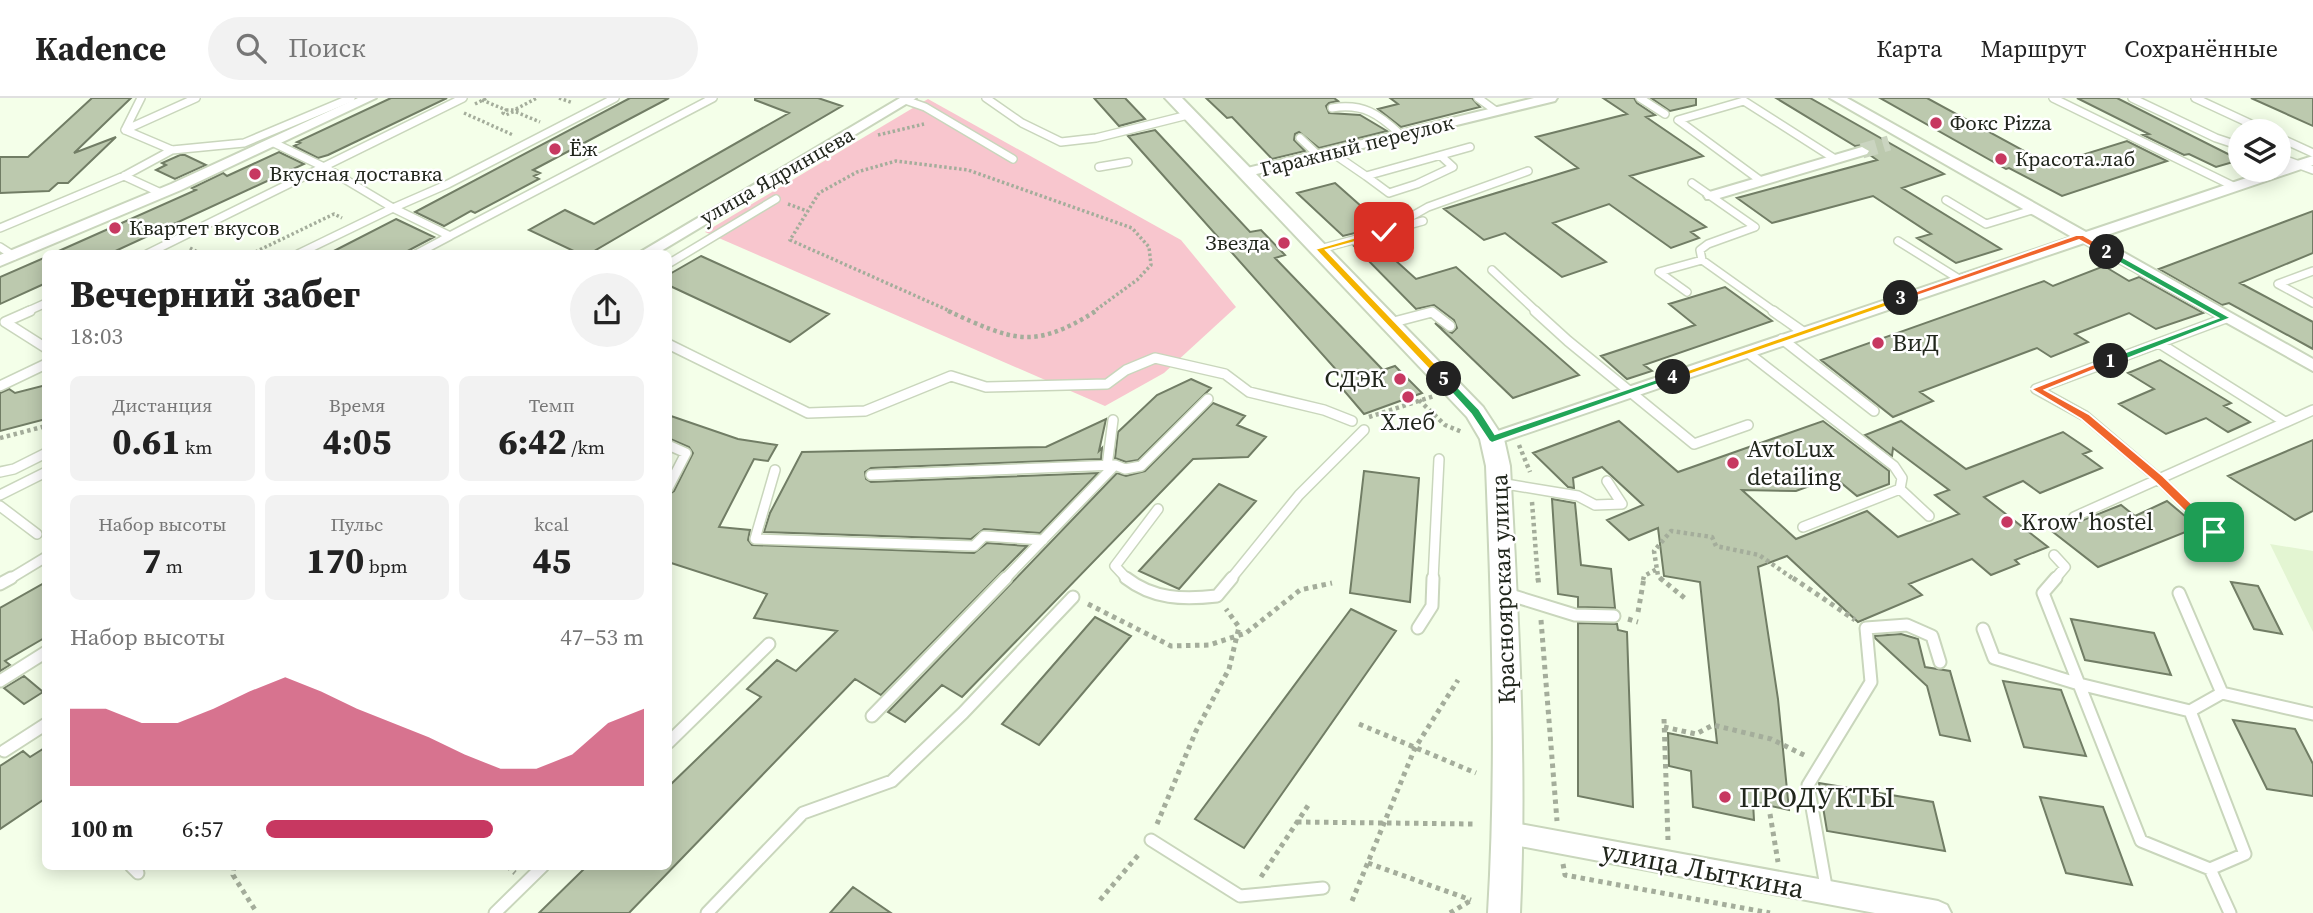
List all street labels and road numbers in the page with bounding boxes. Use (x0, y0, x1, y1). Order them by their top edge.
street label: Гаражный переулок (1257, 107, 1457, 184)
street label: улица Ядринцева (694, 119, 859, 232)
street label: Красноярская улица (1482, 473, 1523, 705)
street label: улица Лыткина (1598, 831, 1808, 907)

